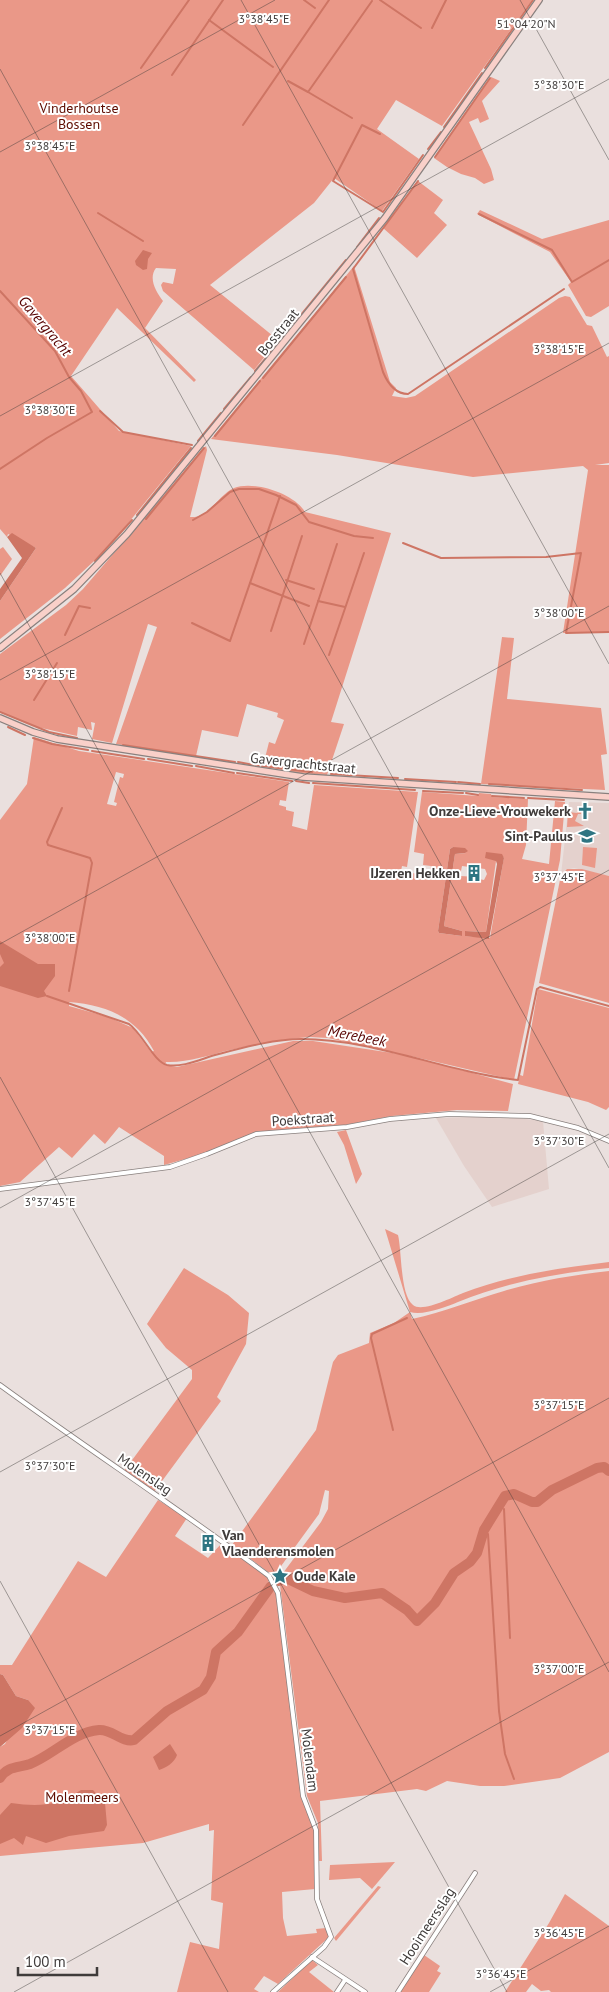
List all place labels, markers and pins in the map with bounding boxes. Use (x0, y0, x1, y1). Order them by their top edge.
church icon: Onze-Lieve-Vrouwekerk (575, 801, 595, 821)
place label: Onze-Lieve-Vrouwekerk (429, 802, 571, 820)
school or university icon: Sint-Paulus (577, 826, 597, 846)
place label: Sint-Paulus (505, 827, 573, 845)
building icon: IJzeren Hekken (464, 863, 484, 883)
place label: IJzeren Hekken (370, 864, 460, 882)
place label: Van Vlaenderensmolen (221, 1526, 334, 1560)
building icon: Van Vlaenderensmolen (198, 1533, 218, 1553)
place icon: Oude Kale (270, 1566, 290, 1586)
place label: Oude Kale (294, 1567, 356, 1585)

